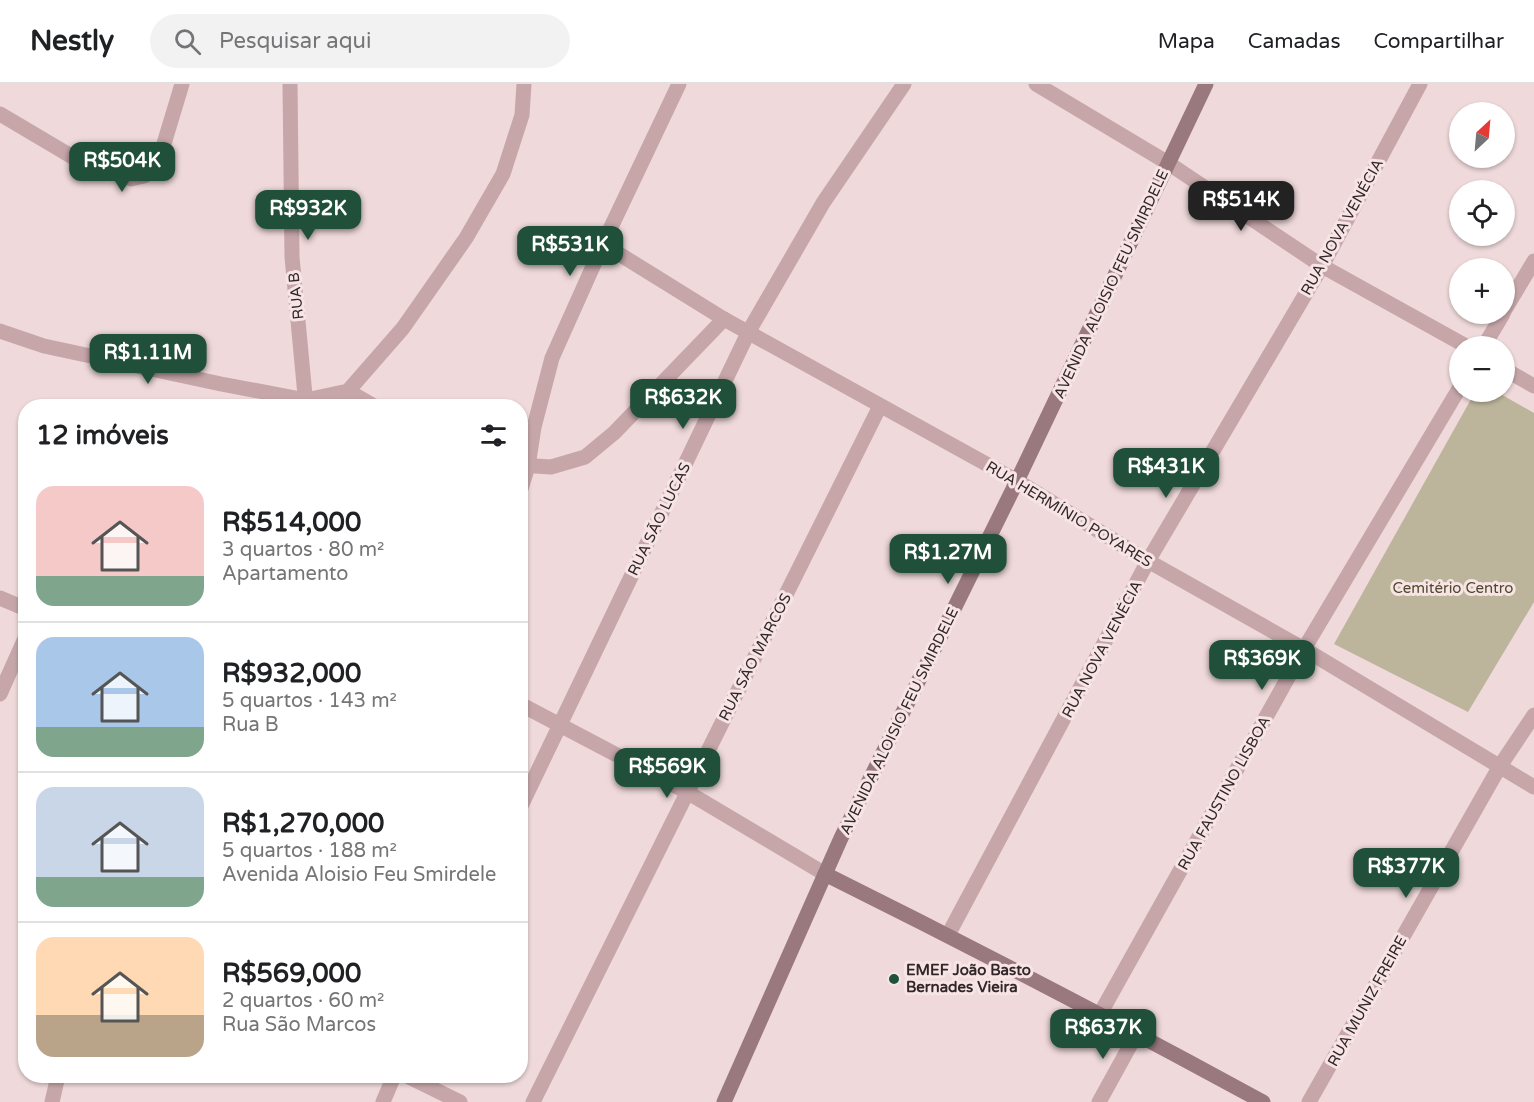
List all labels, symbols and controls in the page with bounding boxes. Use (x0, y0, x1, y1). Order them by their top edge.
search box (150, 14, 570, 68)
text: Nestly (30, 24, 114, 58)
icon: search (171, 25, 204, 58)
text: Pesquisar aqui (219, 28, 371, 54)
text: Mapa (1158, 29, 1215, 54)
text: Camadas (1248, 29, 1340, 54)
text: Compartilhar (1373, 29, 1504, 54)
north arrow (1449, 102, 1515, 168)
map controls (1449, 102, 1515, 402)
pin: R$504K (73, 142, 171, 193)
text: R$504K (83, 149, 161, 173)
street label: RUA NOVA VENÉCIA (1297, 156, 1387, 298)
street label: AVENIDA ALOISIO FEU SMIRDELE (1050, 167, 1172, 401)
button: locate (1449, 180, 1515, 246)
pin: R$514K (1192, 181, 1290, 232)
text: R$514K (1202, 188, 1280, 212)
pin: R$932K (259, 190, 357, 241)
text: R$932K (269, 197, 347, 221)
pin: R$531K (521, 226, 619, 277)
text: R$531K (531, 233, 609, 257)
button: + (1449, 258, 1515, 324)
street label: RUA B (285, 272, 307, 320)
pin: R$1.11M (93, 334, 203, 385)
button: − (1449, 336, 1515, 402)
text: R$1.11M (104, 341, 192, 365)
pin: R$632K (634, 379, 732, 430)
text: R$632K (644, 386, 722, 410)
icon: filters (477, 419, 510, 452)
text: 12 imóveis (36, 420, 169, 451)
pin: R$431K (1117, 448, 1215, 499)
text: R$431K (1127, 455, 1205, 479)
street label: RUA HERMÍNIO POYARES (983, 457, 1155, 571)
street label: RUA SÃO LUCAS (624, 459, 694, 579)
text: R$514,000 (222, 507, 361, 538)
icon: home (84, 510, 156, 582)
pin: R$1.27M (893, 534, 1003, 585)
text: 3 quartos · 80 m² (222, 538, 384, 562)
text: R$1.27M (904, 541, 992, 565)
text: Apartamento (222, 562, 348, 586)
street label: RUA NOVA VENÉCIA (1058, 577, 1146, 721)
park label: Cemitério Centro (1393, 579, 1513, 597)
street label: RUA SÃO MARCOS (715, 590, 795, 724)
street label: AVENIDA ALOISIO FEU SMIRDELE (836, 604, 962, 838)
pin: R$369K (1213, 640, 1311, 691)
text: R$369K (1223, 647, 1301, 671)
text: R$932,000 (222, 658, 361, 689)
icon: home (84, 661, 156, 733)
text: 5 quartos · 143 m² (222, 689, 397, 713)
text: Rua B (222, 713, 279, 737)
street label: RUA FAUSTINO LISBOA (1174, 713, 1274, 873)
pin: R$569K (618, 748, 716, 799)
text: R$569K (628, 755, 706, 779)
text: R$1,270,000 (222, 808, 384, 839)
icon: home (84, 811, 156, 883)
text: 5 quartos · 188 m² (222, 839, 397, 863)
pin: R$377K (1357, 848, 1455, 899)
text: R$377K (1367, 855, 1445, 879)
text: Avenida Aloisio Feu Smirdele (222, 863, 496, 887)
street label: RUA MUNIZ FREIRE (1324, 933, 1410, 1069)
text: R$569,000 (222, 958, 361, 989)
icon: home (84, 961, 156, 1033)
place label: EMEF João Basto Bernades Vieira (906, 961, 1031, 996)
marker: EMEF João Basto Bernades Vieira (887, 972, 901, 986)
text: 2 quartos · 60 m² (222, 989, 384, 1013)
pin: R$637K (1054, 1009, 1152, 1060)
text: Rua São Marcos (222, 1013, 376, 1037)
text: R$637K (1064, 1016, 1142, 1040)

